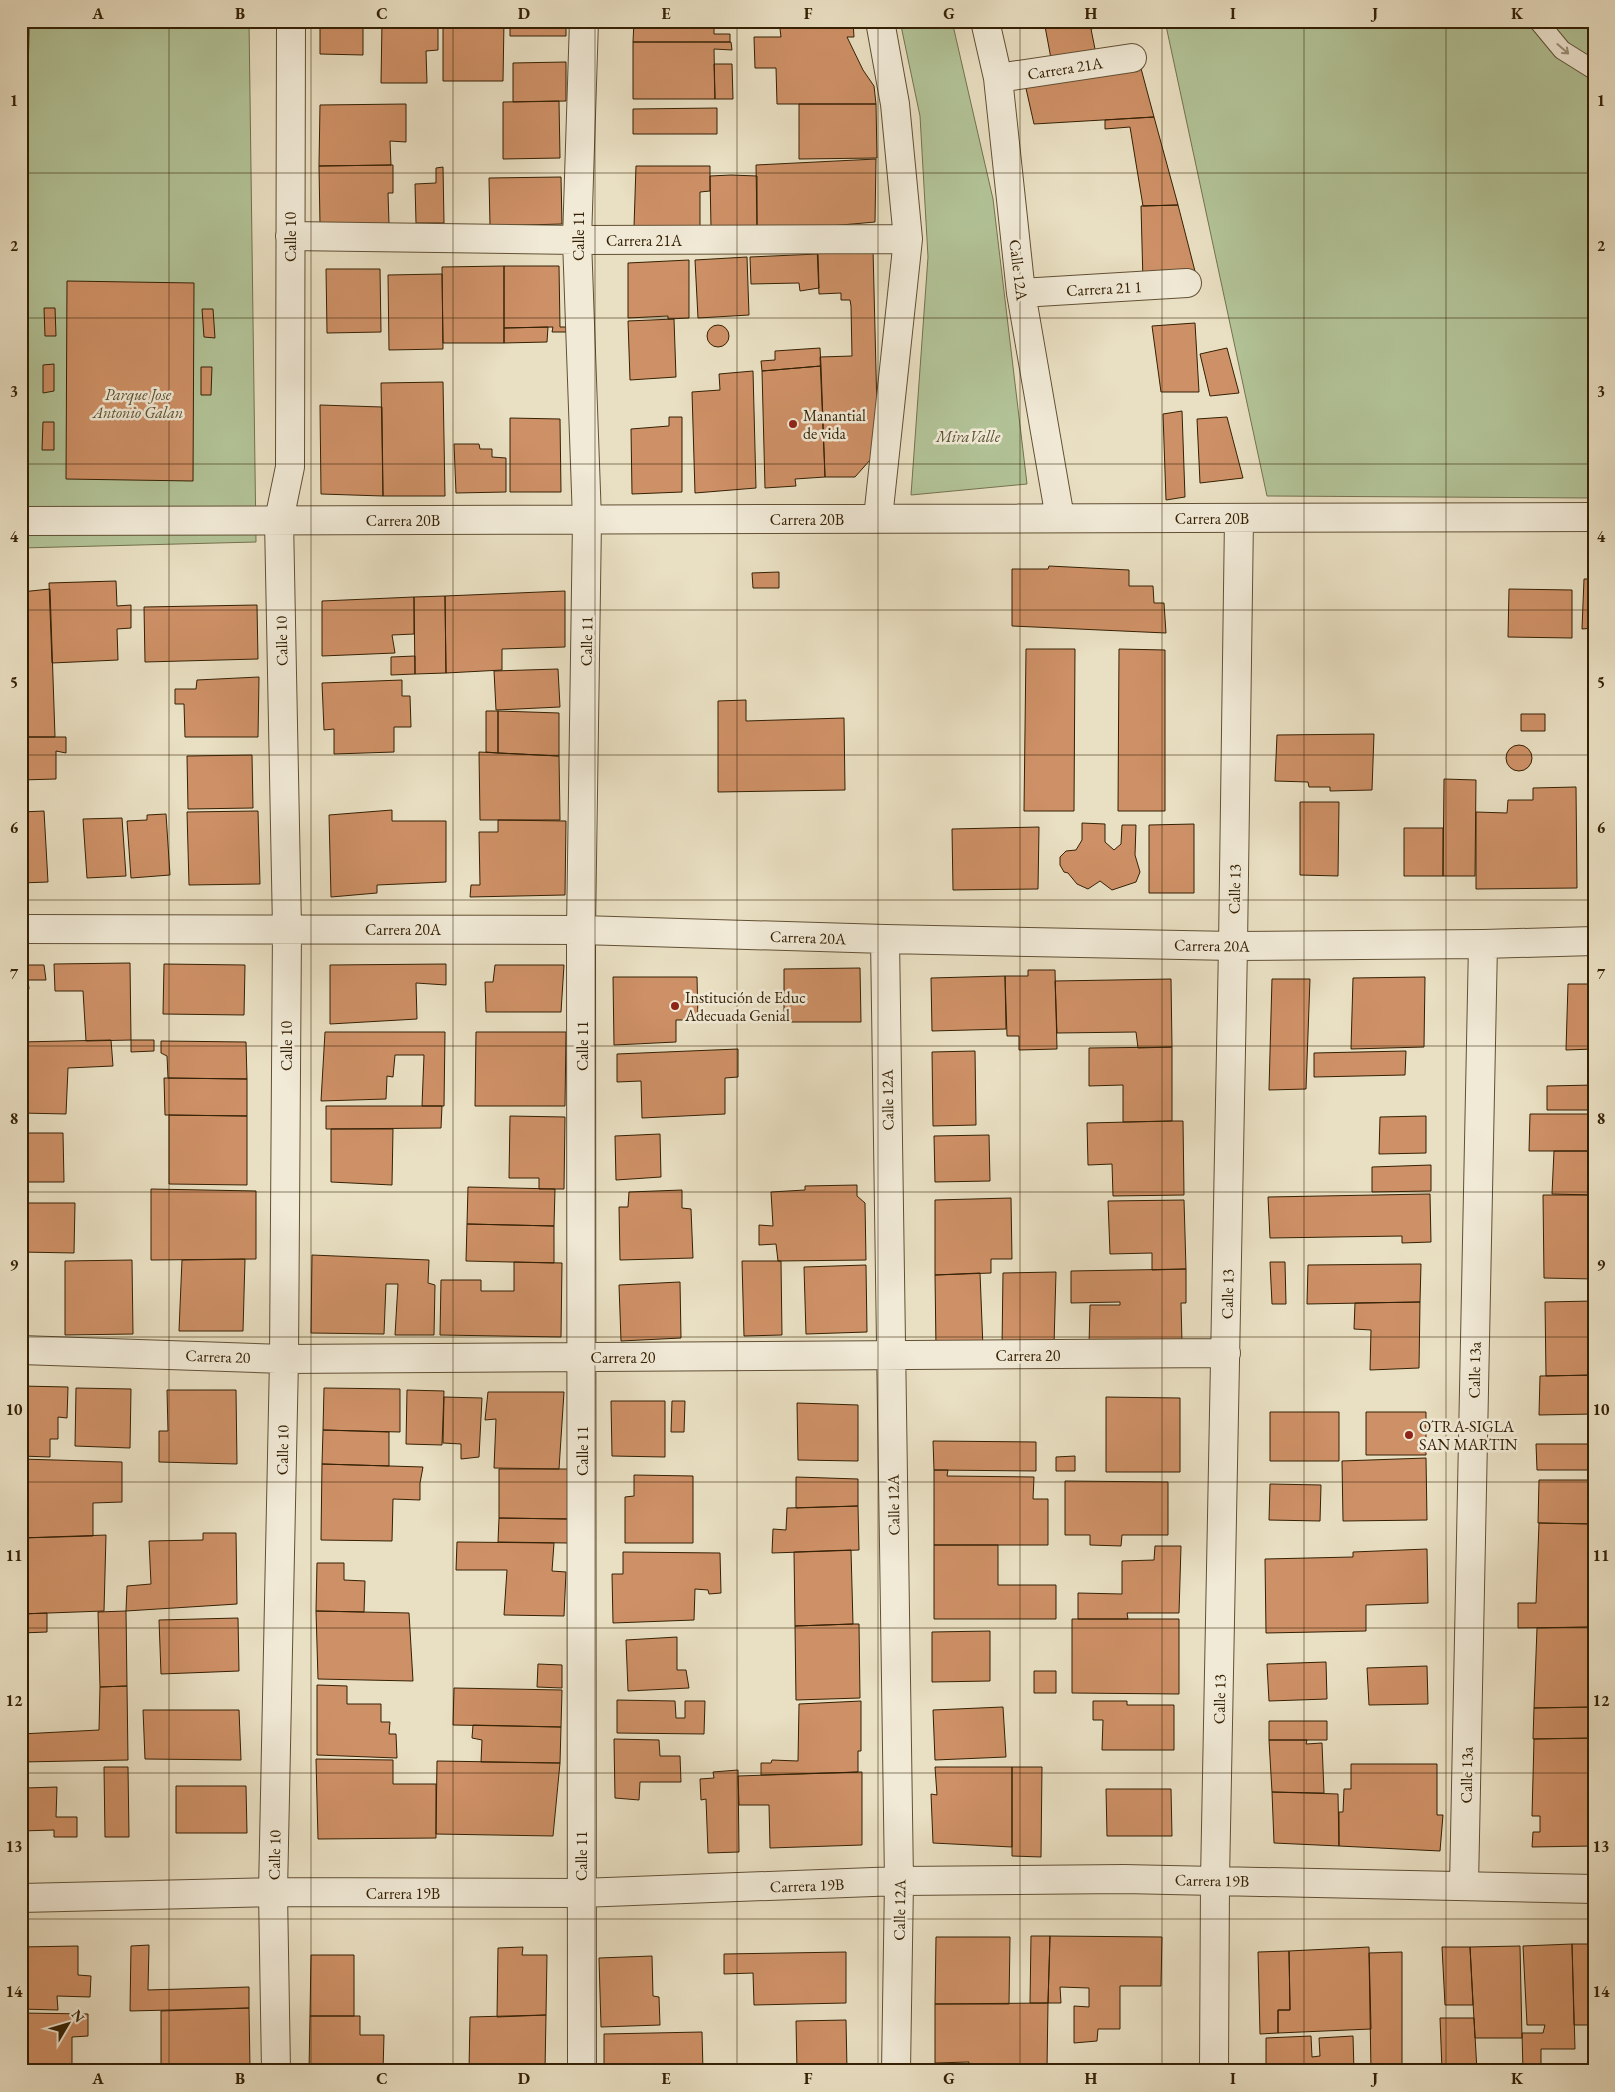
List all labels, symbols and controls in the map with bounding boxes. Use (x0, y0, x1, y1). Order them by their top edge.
text: A (91, 3, 104, 24)
text: B (235, 3, 245, 24)
text: C (376, 3, 388, 24)
text: D (518, 3, 530, 24)
text: E (661, 3, 671, 24)
text: F (804, 3, 813, 24)
text: G (943, 3, 955, 24)
text: H (1085, 3, 1098, 24)
text: I (1230, 3, 1236, 24)
text: J (1370, 3, 1378, 24)
text: K (1511, 3, 1524, 24)
one-way arrow (1556, 43, 1569, 55)
street label: Carrera 21A (1026, 52, 1105, 85)
text: 1 (10, 90, 18, 111)
text: 1 (1597, 90, 1605, 111)
street label: Calle 11 (568, 211, 589, 261)
street label: Calle 10 (280, 212, 301, 262)
street label: Carrera 21A (606, 230, 683, 251)
text: 2 (10, 235, 19, 256)
text: 2 (1597, 235, 1606, 256)
street label: Calle 12A (1004, 238, 1033, 303)
street label: Carrera 21 1 (1066, 276, 1142, 301)
text: 3 (10, 381, 18, 402)
text: 3 (1597, 381, 1605, 402)
park label: Parque Jose Antonio Galan (92, 384, 183, 423)
place label: Manantial de vida (803, 405, 866, 444)
marker: Manantial de vida (787, 418, 799, 430)
park label: MiraValle (935, 426, 1001, 447)
street label: Carrera 20B (1175, 508, 1249, 529)
street label: Carrera 20B (770, 509, 844, 530)
street label: Carrera 20B (366, 510, 440, 531)
text: 4 (10, 526, 19, 547)
text: 4 (1597, 526, 1606, 547)
street label: Calle 10 (271, 615, 292, 666)
street label: Calle 11 (576, 616, 597, 666)
text: 5 (10, 672, 18, 693)
text: 5 (1597, 672, 1605, 693)
text: 6 (10, 817, 19, 838)
text: 6 (1597, 817, 1606, 838)
street label: Calle 13 (1224, 863, 1245, 914)
street label: Carrera 20A (365, 919, 442, 940)
street label: Carrera 20A (770, 926, 847, 949)
street label: Carrera 20A (1174, 934, 1251, 957)
text: 7 (10, 963, 19, 984)
text: 7 (1597, 963, 1606, 984)
place label: Institución de Educ Adecuada Genial (684, 987, 806, 1026)
marker: Institución de Educ Adecuada Genial (669, 1000, 681, 1012)
street label: Calle 10 (276, 1021, 297, 1071)
street label: Calle 11 (572, 1021, 593, 1071)
street label: Calle 12A (876, 1068, 899, 1131)
text: 8 (10, 1108, 18, 1129)
text: 8 (1597, 1108, 1605, 1129)
text: 9 (10, 1254, 19, 1275)
text: 9 (1597, 1254, 1606, 1275)
street label: Calle 13 (1217, 1268, 1238, 1319)
street label: Calle 13a (1464, 1341, 1486, 1398)
street label: Carrera 20 (185, 1345, 251, 1368)
street label: Carrera 20 (996, 1345, 1061, 1366)
street label: Carrera 20 (591, 1347, 656, 1368)
text: 10 (6, 1399, 23, 1420)
text: 10 (1593, 1399, 1610, 1420)
place label: OTRA-SIGLA SAN MARTIN (1419, 1416, 1518, 1455)
street label: Calle 10 (272, 1424, 293, 1475)
street label: Calle 11 (572, 1426, 593, 1476)
marker: OTRA-SIGLA SAN MARTIN (1403, 1429, 1415, 1441)
street label: Calle 12A (882, 1473, 905, 1536)
text: 11 (6, 1545, 22, 1566)
text: 11 (1593, 1545, 1609, 1566)
street label: Calle 13 (1209, 1673, 1230, 1724)
text: 12 (6, 1690, 23, 1711)
text: 12 (1593, 1690, 1610, 1711)
street label: Calle 13a (1456, 1746, 1478, 1803)
street label: Calle 10 (264, 1829, 285, 1880)
street label: Calle 11 (571, 1831, 592, 1881)
text: 13 (6, 1836, 22, 1857)
text: 13 (1593, 1836, 1609, 1857)
street label: Carrera 19B (1175, 1869, 1249, 1892)
street label: Carrera 19B (769, 1874, 845, 1897)
street label: Calle 12A (888, 1878, 911, 1941)
street label: Carrera 19B (366, 1883, 440, 1904)
text: 14 (6, 1981, 23, 2002)
text: 14 (1593, 1981, 1610, 2002)
north arrow (42, 2000, 92, 2050)
text: N (68, 2006, 89, 2027)
text: A (91, 2068, 104, 2089)
text: B (235, 2068, 245, 2089)
text: C (376, 2068, 388, 2089)
text: D (518, 2068, 530, 2089)
text: E (661, 2068, 671, 2089)
text: F (804, 2068, 813, 2089)
text: G (943, 2068, 955, 2089)
text: H (1085, 2068, 1098, 2089)
text: I (1230, 2068, 1236, 2089)
text: J (1370, 2068, 1378, 2089)
text: K (1511, 2068, 1524, 2089)

